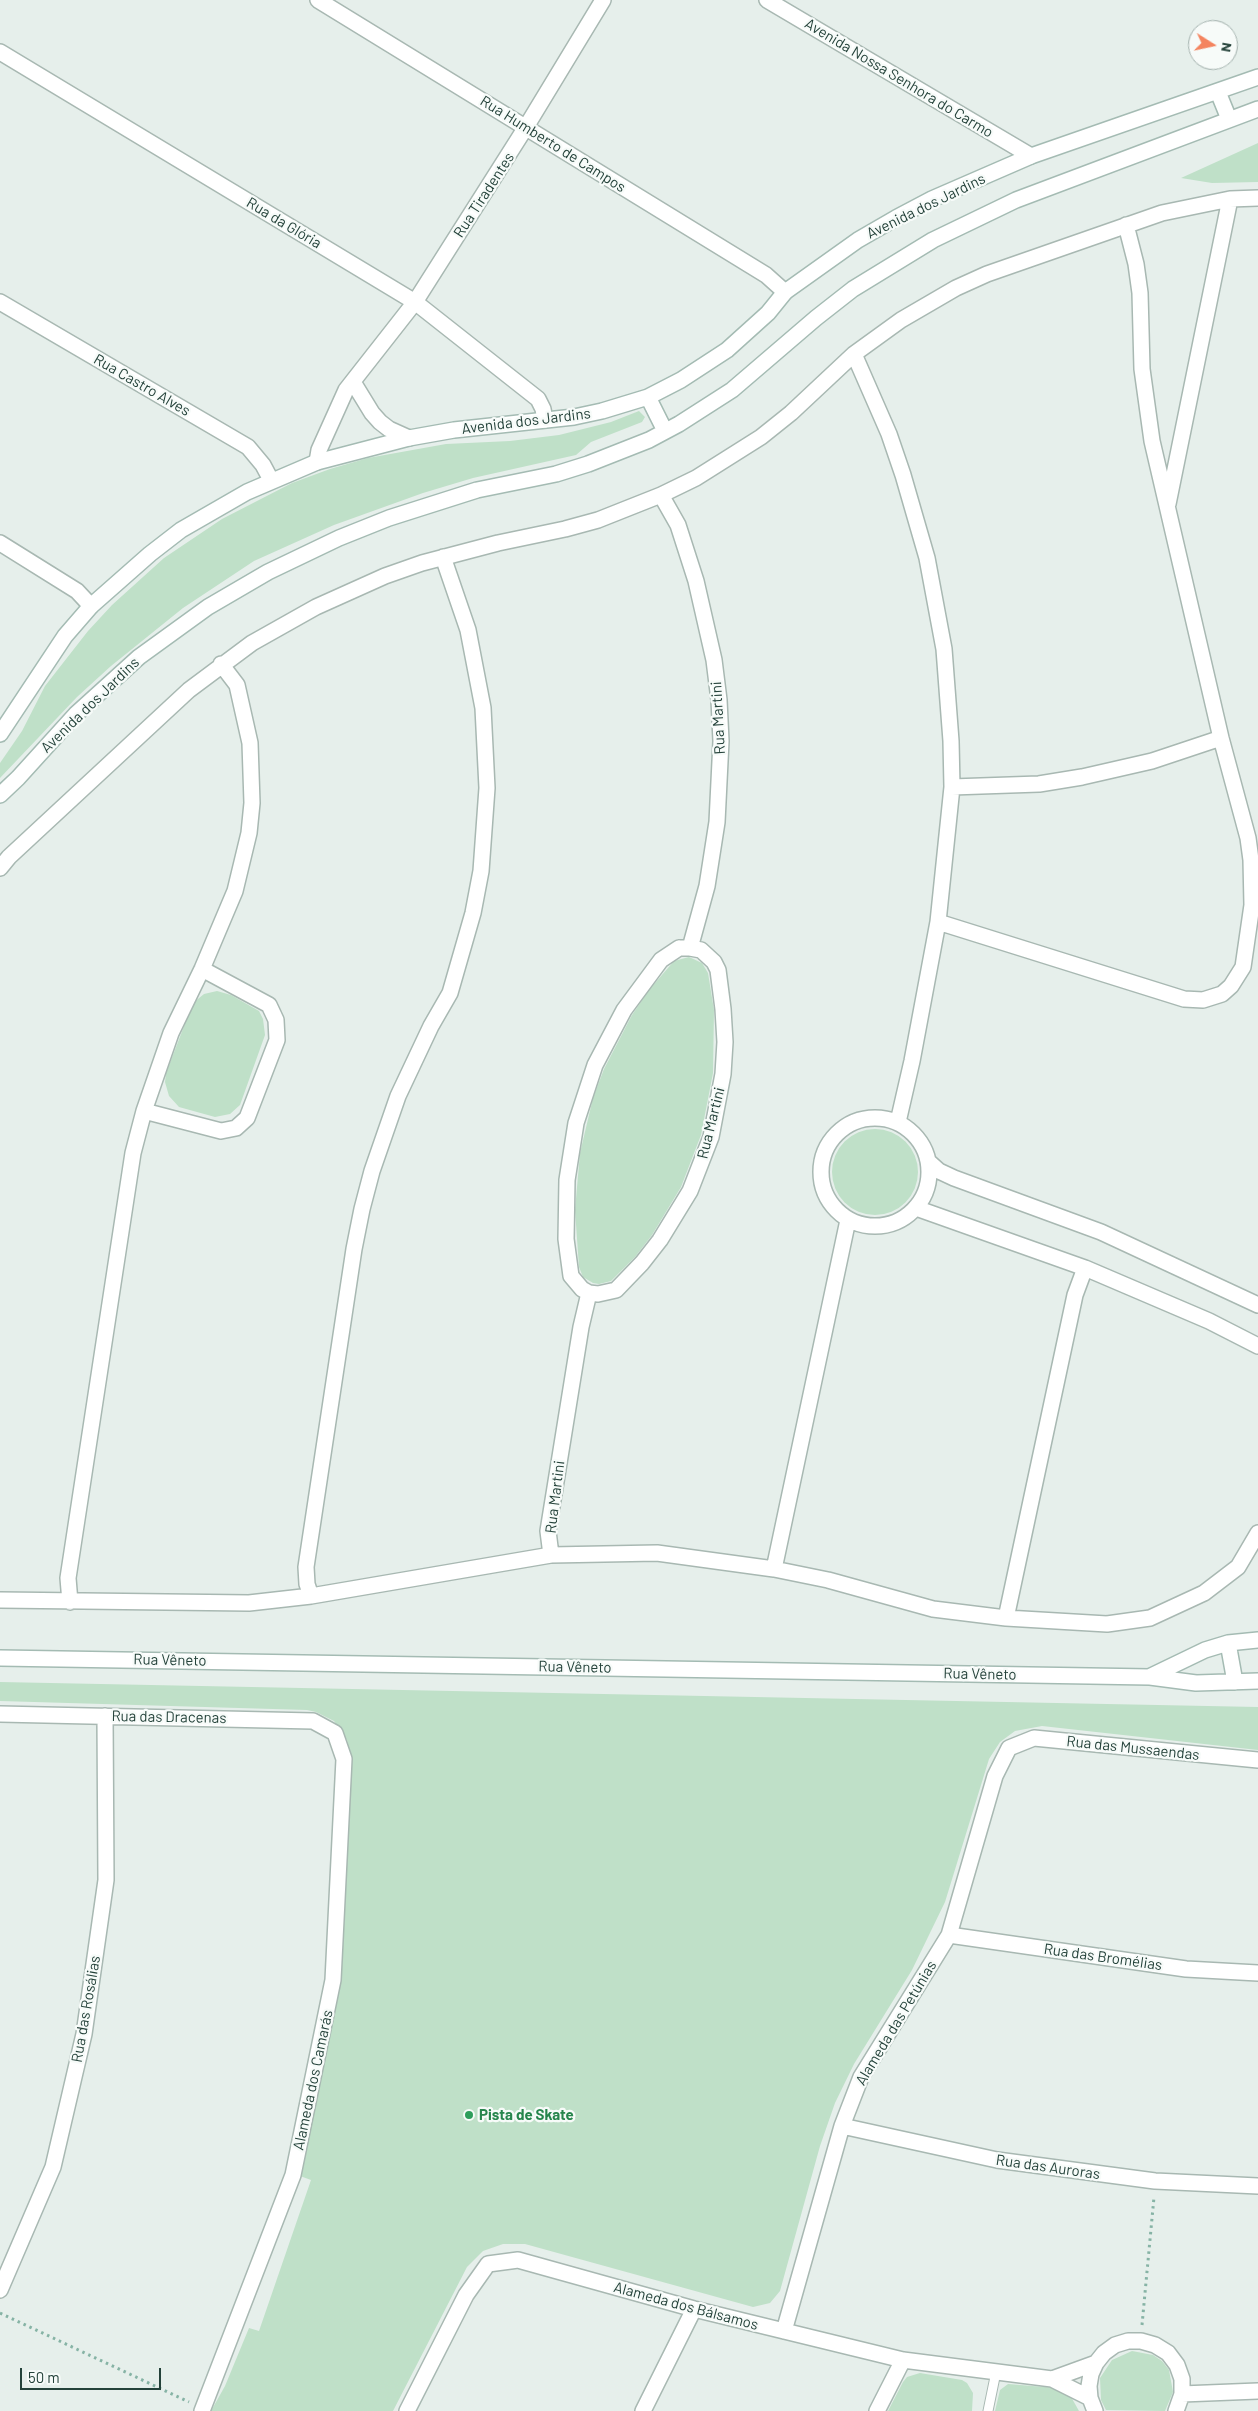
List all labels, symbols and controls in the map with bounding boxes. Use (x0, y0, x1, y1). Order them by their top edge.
street label: Avenida Nossa Senhora do Carmo (802, 15, 996, 141)
north arrow (1188, 20, 1238, 70)
text: N (1218, 41, 1236, 54)
street label: Rua Humberto de Campos (477, 92, 629, 196)
street label: Rua Tiradentes (450, 149, 518, 241)
street label: Avenida dos Jardins (864, 169, 988, 243)
street label: Rua da Glória (243, 194, 325, 252)
street label: Rua Castro Alves (91, 350, 193, 420)
street label: Avenida dos Jardins (460, 404, 592, 438)
street label: Avenida dos Jardins (37, 653, 143, 757)
street label: Rua Martini (707, 681, 729, 755)
street label: Rua Martini (693, 1085, 729, 1161)
street label: Rua Martini (542, 1460, 568, 1534)
street label: Rua Vêneto (133, 1650, 207, 1670)
street label: Rua Vêneto (538, 1657, 612, 1677)
street label: Rua Vêneto (943, 1664, 1017, 1684)
street label: Rua das Dracenas (111, 1707, 227, 1727)
street label: Rua das Mussaendas (1066, 1732, 1200, 1764)
street label: Rua das Bromélias (1043, 1940, 1163, 1974)
street label: Rua das Rosálias (68, 1954, 104, 2064)
street label: Alameda das Petúnias (852, 1957, 940, 2089)
street label: Alameda dos Camarás (289, 2008, 337, 2152)
place label: Pista de Skate (479, 2106, 574, 2124)
marker: Pista de Skate (463, 2109, 475, 2121)
street label: Rua das Auroras (995, 2151, 1101, 2183)
street label: Alameda dos Bálsamos (612, 2278, 760, 2334)
scale bar (22, 2358, 164, 2390)
text: 50 m (28, 2368, 60, 2386)

